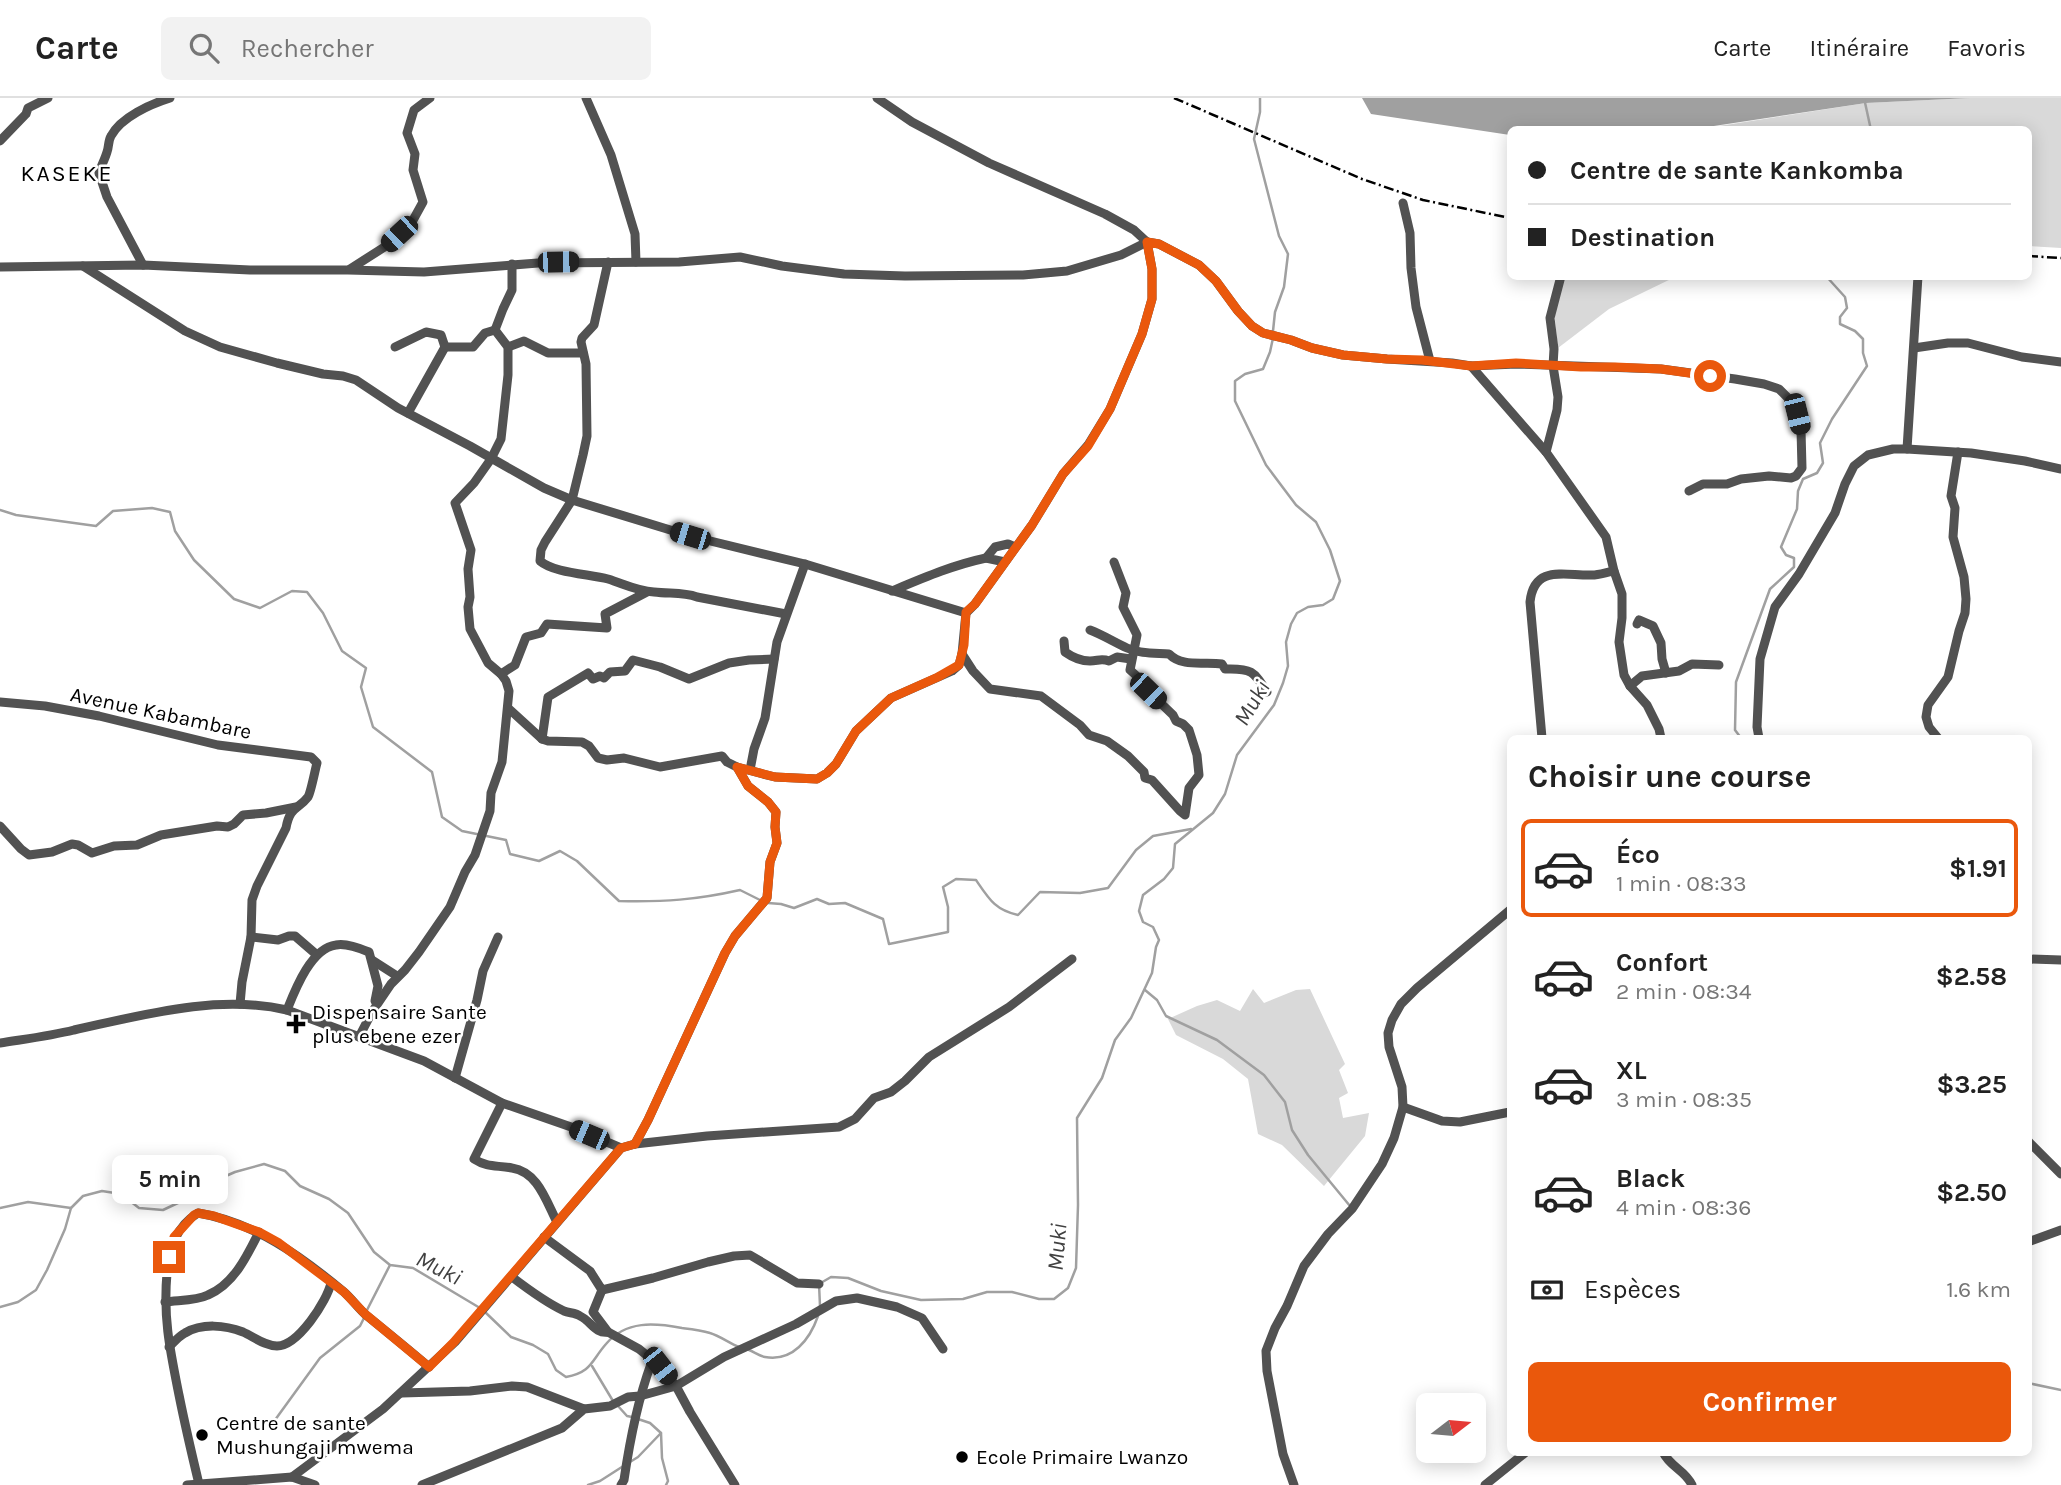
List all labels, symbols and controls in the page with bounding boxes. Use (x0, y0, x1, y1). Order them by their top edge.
search box (161, 17, 651, 80)
text: Carte (35, 29, 119, 67)
icon: search (185, 29, 223, 67)
text: Rechercher (241, 33, 374, 64)
text: Carte (1713, 34, 1771, 62)
text: Itinéraire (1809, 34, 1909, 62)
text: Favoris (1947, 34, 2026, 62)
text: Centre de sante Kankomba (1570, 155, 1904, 186)
district label: KASEKE (21, 160, 113, 187)
car (377, 212, 422, 256)
text: Destination (1570, 222, 1715, 253)
car (537, 251, 580, 273)
route start (1694, 360, 1726, 392)
car (1782, 391, 1813, 437)
car (667, 520, 714, 552)
car (1126, 669, 1171, 713)
water label: Muki (1228, 675, 1276, 731)
street label: Avenue Kabambare (68, 682, 254, 744)
text: Choisir une course (1528, 758, 1811, 795)
icon: car (1532, 837, 1595, 900)
text: Éco (1616, 839, 1660, 870)
text: $1.91 (1949, 853, 2007, 884)
text: 1 min · 08:33 (1616, 870, 1747, 897)
icon: car (1532, 945, 1595, 1008)
text: Confort (1616, 947, 1708, 978)
text: $2.58 (1936, 961, 2007, 992)
text: 2 min · 08:34 (1616, 978, 1752, 1005)
place label: Dispensaire Sante plus ebene ezer (312, 1000, 487, 1048)
marker: Dispensaire Sante plus ebene ezer (286, 1014, 306, 1034)
icon: car (1532, 1053, 1595, 1116)
text: XL (1616, 1055, 1647, 1086)
text: $3.25 (1936, 1069, 2007, 1100)
text: 3 min · 08:35 (1616, 1086, 1752, 1113)
car (566, 1117, 613, 1153)
callout: 5 min (111, 1156, 227, 1204)
icon: car (1532, 1161, 1595, 1224)
text: Black (1616, 1163, 1685, 1194)
text: 5 min (139, 1166, 201, 1193)
text: $2.50 (1936, 1177, 2007, 1208)
text: 4 min · 08:36 (1616, 1194, 1751, 1221)
water label: Muki (1041, 1222, 1073, 1272)
route end (153, 1241, 185, 1273)
water label: Muki (412, 1245, 466, 1291)
icon: cash (1528, 1271, 1566, 1309)
text: Espèces (1584, 1274, 1681, 1305)
text: 1.6 km (1946, 1276, 2011, 1303)
car (639, 1343, 682, 1389)
button: Confirmer (1528, 1362, 2011, 1442)
north arrow (1416, 1393, 1486, 1463)
map controls (1416, 1393, 1486, 1463)
place label: Centre de sante Mushungaji mwema (216, 1411, 414, 1459)
marker: Centre de sante Mushungaji mwema (194, 1427, 210, 1443)
place label: Ecole Primaire Lwanzo (976, 1445, 1188, 1469)
marker: Ecole Primaire Lwanzo (954, 1449, 970, 1465)

